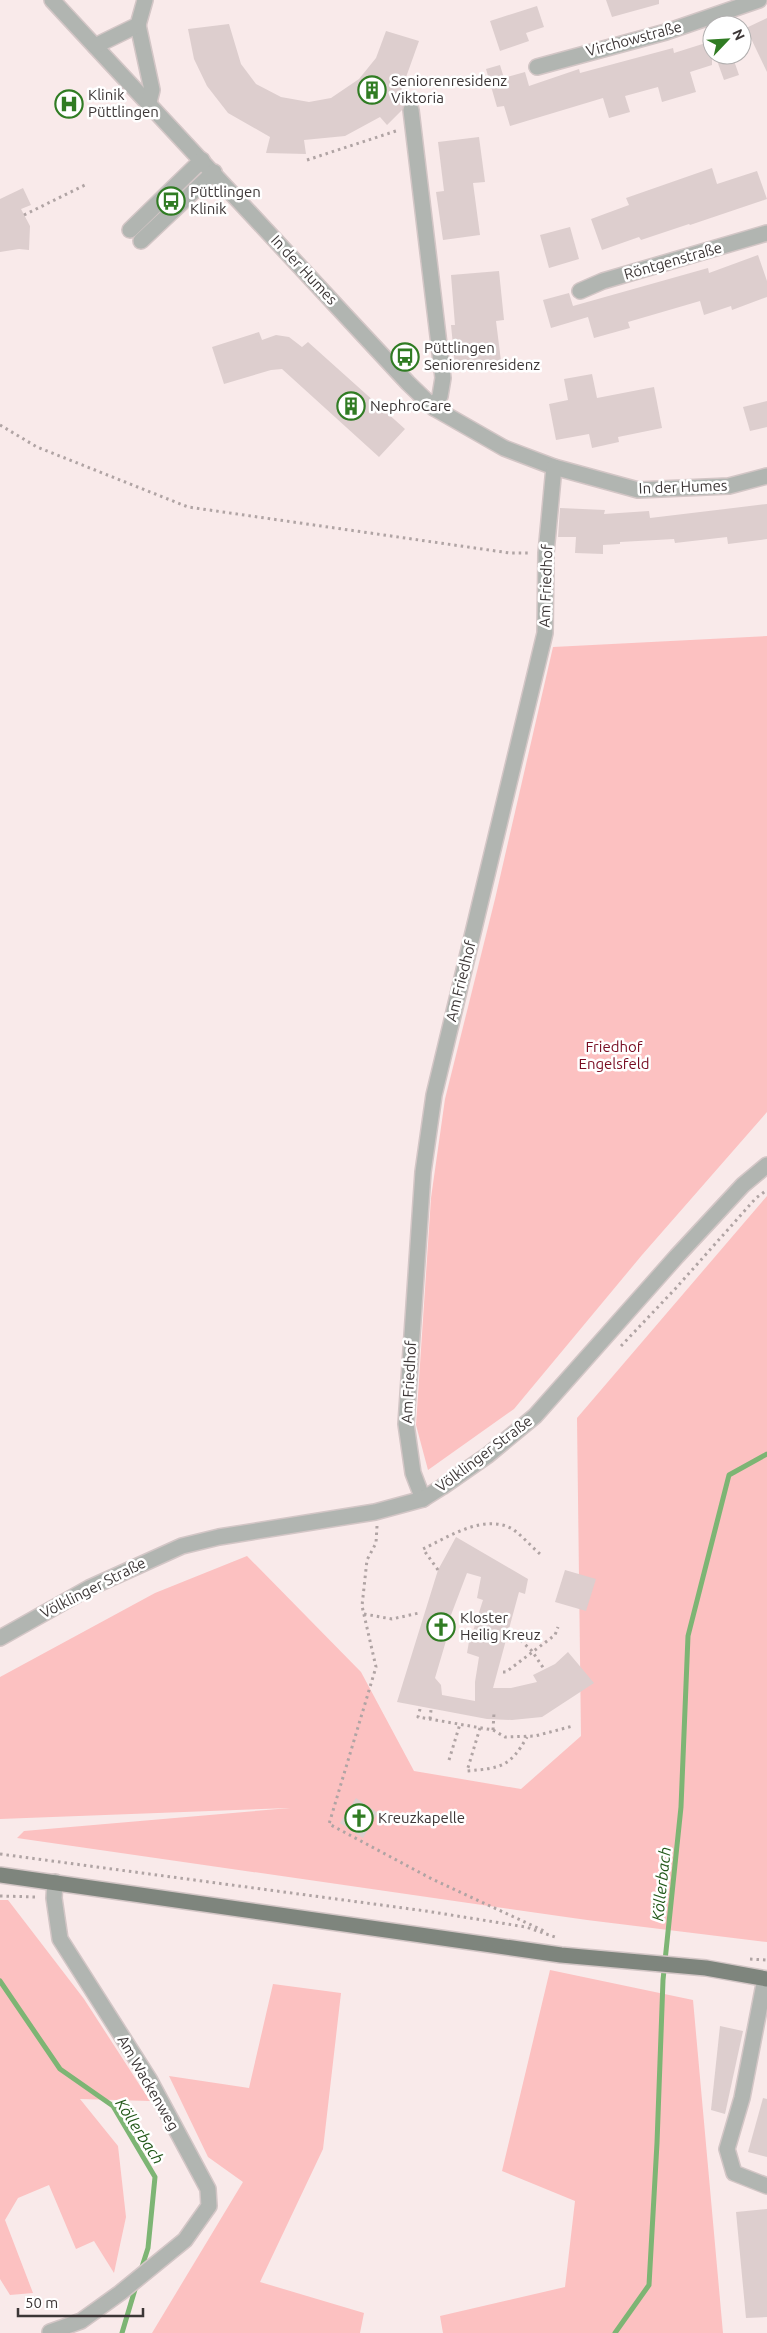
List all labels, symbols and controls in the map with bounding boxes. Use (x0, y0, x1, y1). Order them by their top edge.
north arrow (702, 15, 752, 65)
street label: Virchowstraße (584, 18, 684, 59)
text: N (729, 26, 748, 43)
place label: Seniorenresidenz Viktoria (391, 72, 507, 106)
building icon: Seniorenresidenz Viktoria (357, 75, 387, 105)
place label: Klinik Püttlingen (88, 86, 159, 120)
hospital icon: Klinik Püttlingen (54, 89, 84, 119)
place label: Püttlingen Klinik (190, 183, 261, 217)
bus stop icon: Püttlingen Klinik (156, 186, 186, 216)
street label: In der Humes (268, 231, 341, 308)
street label: Röntgenstraße (622, 238, 724, 283)
place label: Püttlingen Seniorenresidenz (424, 339, 540, 373)
bus stop icon: Püttlingen Seniorenresidenz (390, 342, 420, 372)
building icon: NephroCare (336, 391, 366, 421)
place label: NephroCare (370, 397, 452, 414)
street label: In der Humes (638, 476, 728, 497)
street label: Am Friedhof (536, 544, 555, 628)
street label: Am Friedhof (442, 938, 479, 1023)
park label: Friedhof Engelsfeld (578, 1038, 650, 1072)
street label: Am Friedhof (398, 1340, 419, 1424)
street label: Völklinger Straße (432, 1412, 535, 1495)
street label: Völklinger Straße (37, 1554, 148, 1621)
place label: Kloster Heilig Kreuz (460, 1609, 541, 1643)
church icon: Kloster Heilig Kreuz (426, 1612, 456, 1642)
church icon: Kreuzkapelle (344, 1803, 374, 1833)
place label: Kreuzkapelle (378, 1809, 465, 1826)
water label: Köllerbach (648, 1846, 674, 1922)
street label: Am Wackenweg (114, 2032, 183, 2133)
water label: Köllerbach (112, 2095, 168, 2167)
scale bar (18, 2286, 142, 2318)
text: 50 m (25, 2294, 58, 2311)

